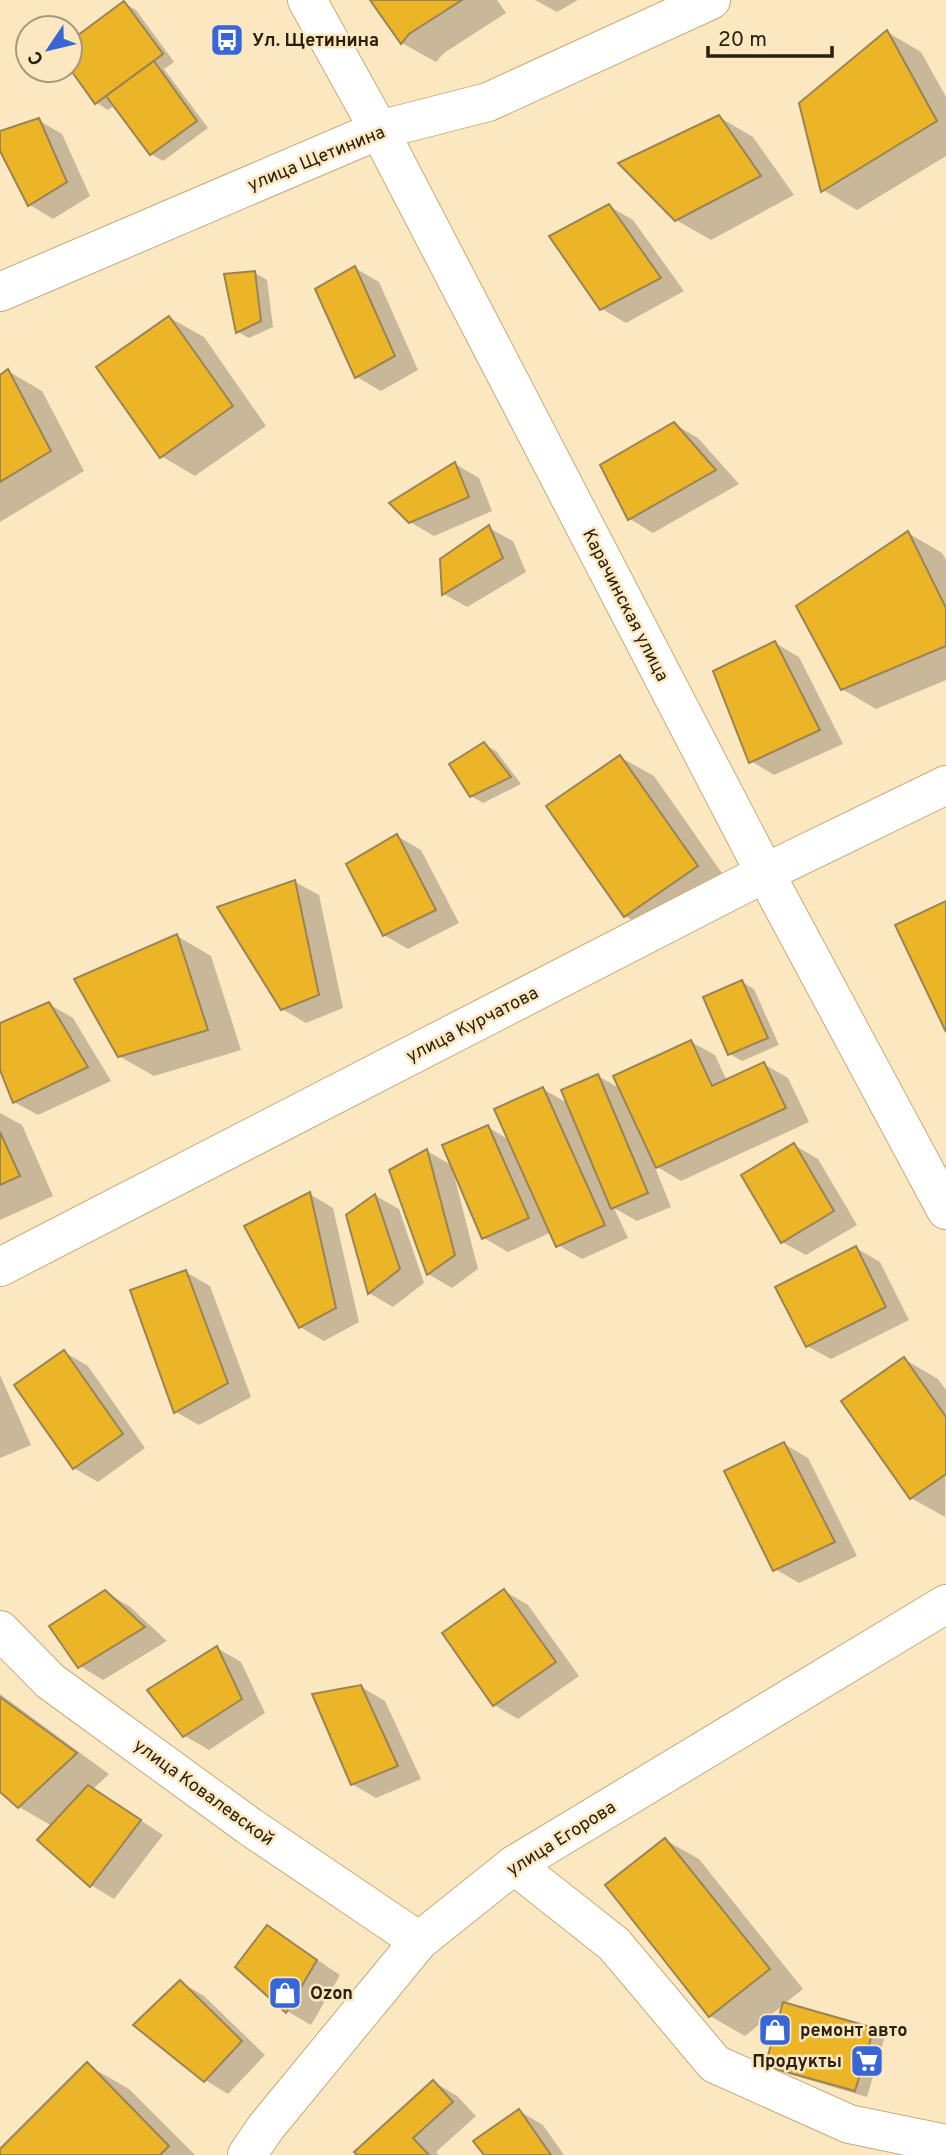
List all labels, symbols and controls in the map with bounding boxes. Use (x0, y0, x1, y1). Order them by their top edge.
north arrow (14, 14, 84, 84)
scale bar (708, 14, 832, 58)
bus stop icon: Ул. Щетинина (208, 21, 246, 59)
text: 20 m (718, 27, 767, 54)
place label: Ул. Щетинина (252, 30, 379, 53)
text: С (23, 46, 50, 69)
street label: улица Щетинина (245, 121, 389, 197)
street label: Карачинская улица (576, 526, 673, 686)
street label: улица Курчатова (403, 982, 543, 1069)
street label: улица Ковалевской (128, 1734, 278, 1852)
street label: улица Егорова (503, 1797, 621, 1882)
shop icon: Ozon (266, 1974, 304, 2012)
place label: Ozon (310, 1983, 353, 2006)
shop icon: ремонт авто (756, 2011, 794, 2049)
place label: ремонт авто (800, 2020, 907, 2043)
supermarket icon: Продукты (848, 2042, 886, 2080)
place label: Продукты (752, 2051, 842, 2074)

